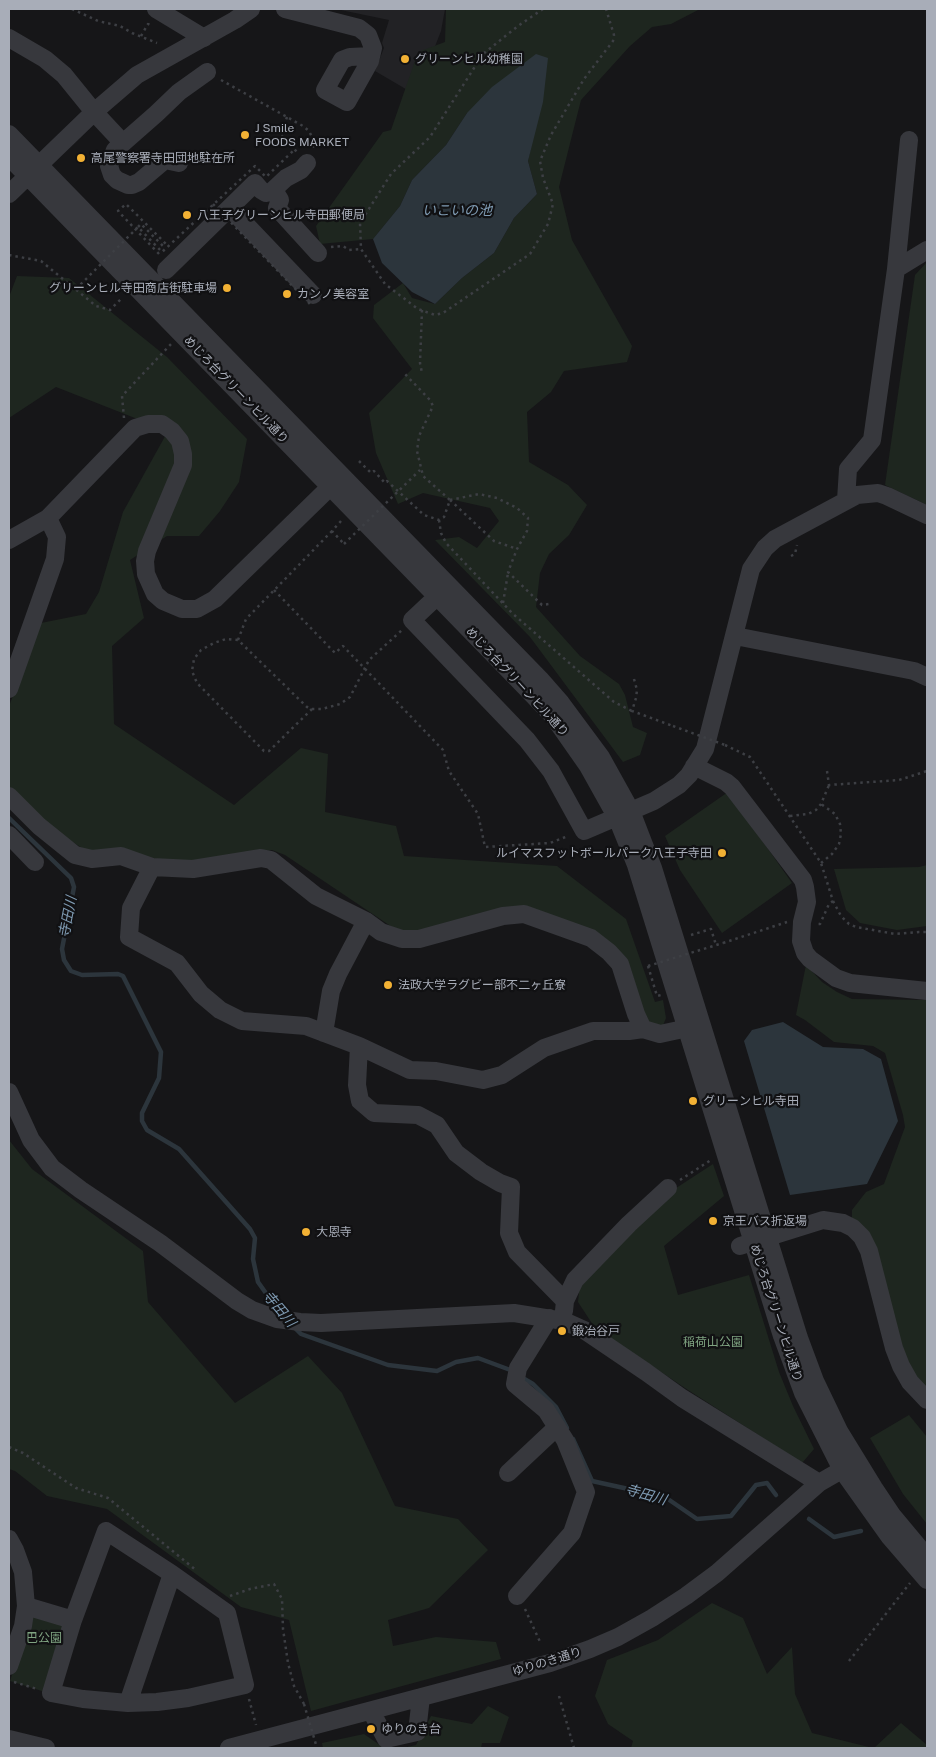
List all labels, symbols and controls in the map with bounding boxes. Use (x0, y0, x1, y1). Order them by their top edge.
place label: グリーンヒル幼稚園 (415, 52, 523, 66)
marker: グリーンヒル幼稚園 (399, 53, 411, 65)
place label: J Smile FOODS MARKET (255, 121, 349, 149)
marker: J Smile FOODS MARKET (239, 129, 251, 141)
place label: 高尾警察署寺田団地駐在所 (91, 151, 235, 165)
marker: 高尾警察署寺田団地駐在所 (75, 152, 87, 164)
water label: いこいの池 (422, 203, 492, 219)
place label: 八王子グリーンヒル寺田郵便局 (197, 208, 365, 222)
marker: 八王子グリーンヒル寺田郵便局 (181, 209, 193, 221)
place label: グリーンヒル寺田商店街駐車場 (49, 281, 217, 295)
marker: グリーンヒル寺田商店街駐車場 (221, 282, 233, 294)
place label: カンノ美容室 (297, 287, 369, 301)
marker: カンノ美容室 (281, 288, 293, 300)
street label: めじろ台グリーンヒル通り (181, 333, 291, 447)
street label: めじろ台グリーンヒル通り (463, 624, 571, 740)
place label: ルイマスフットボールパーク八王子寺田 (496, 846, 712, 860)
marker: ルイマスフットボールパーク八王子寺田 (716, 847, 728, 859)
water label: 寺田川 (56, 895, 80, 939)
place label: 法政大学ラグビー部不二ヶ丘寮 (398, 978, 566, 992)
marker: 法政大学ラグビー部不二ヶ丘寮 (382, 979, 394, 991)
place label: グリーンヒル寺田 (703, 1094, 799, 1108)
marker: グリーンヒル寺田 (687, 1095, 699, 1107)
place label: 京王バス折返場 (723, 1214, 807, 1228)
marker: 京王バス折返場 (707, 1215, 719, 1227)
place label: 大恩寺 (316, 1225, 352, 1239)
marker: 大恩寺 (300, 1226, 312, 1238)
street label: めじろ台グリーンヒル通り (747, 1242, 805, 1384)
water label: 寺田川 (259, 1288, 299, 1330)
place label: 鍛冶谷戸 (572, 1324, 620, 1338)
marker: 鍛冶谷戸 (556, 1325, 568, 1337)
park label: 稲荷山公園 (683, 1335, 743, 1349)
water label: 寺田川 (623, 1481, 669, 1509)
park label: 巴公園 (26, 1631, 62, 1645)
street label: ゆりのき通り (510, 1645, 584, 1679)
place label: ゆりのき台 (381, 1722, 441, 1736)
marker: ゆりのき台 (365, 1723, 377, 1735)

